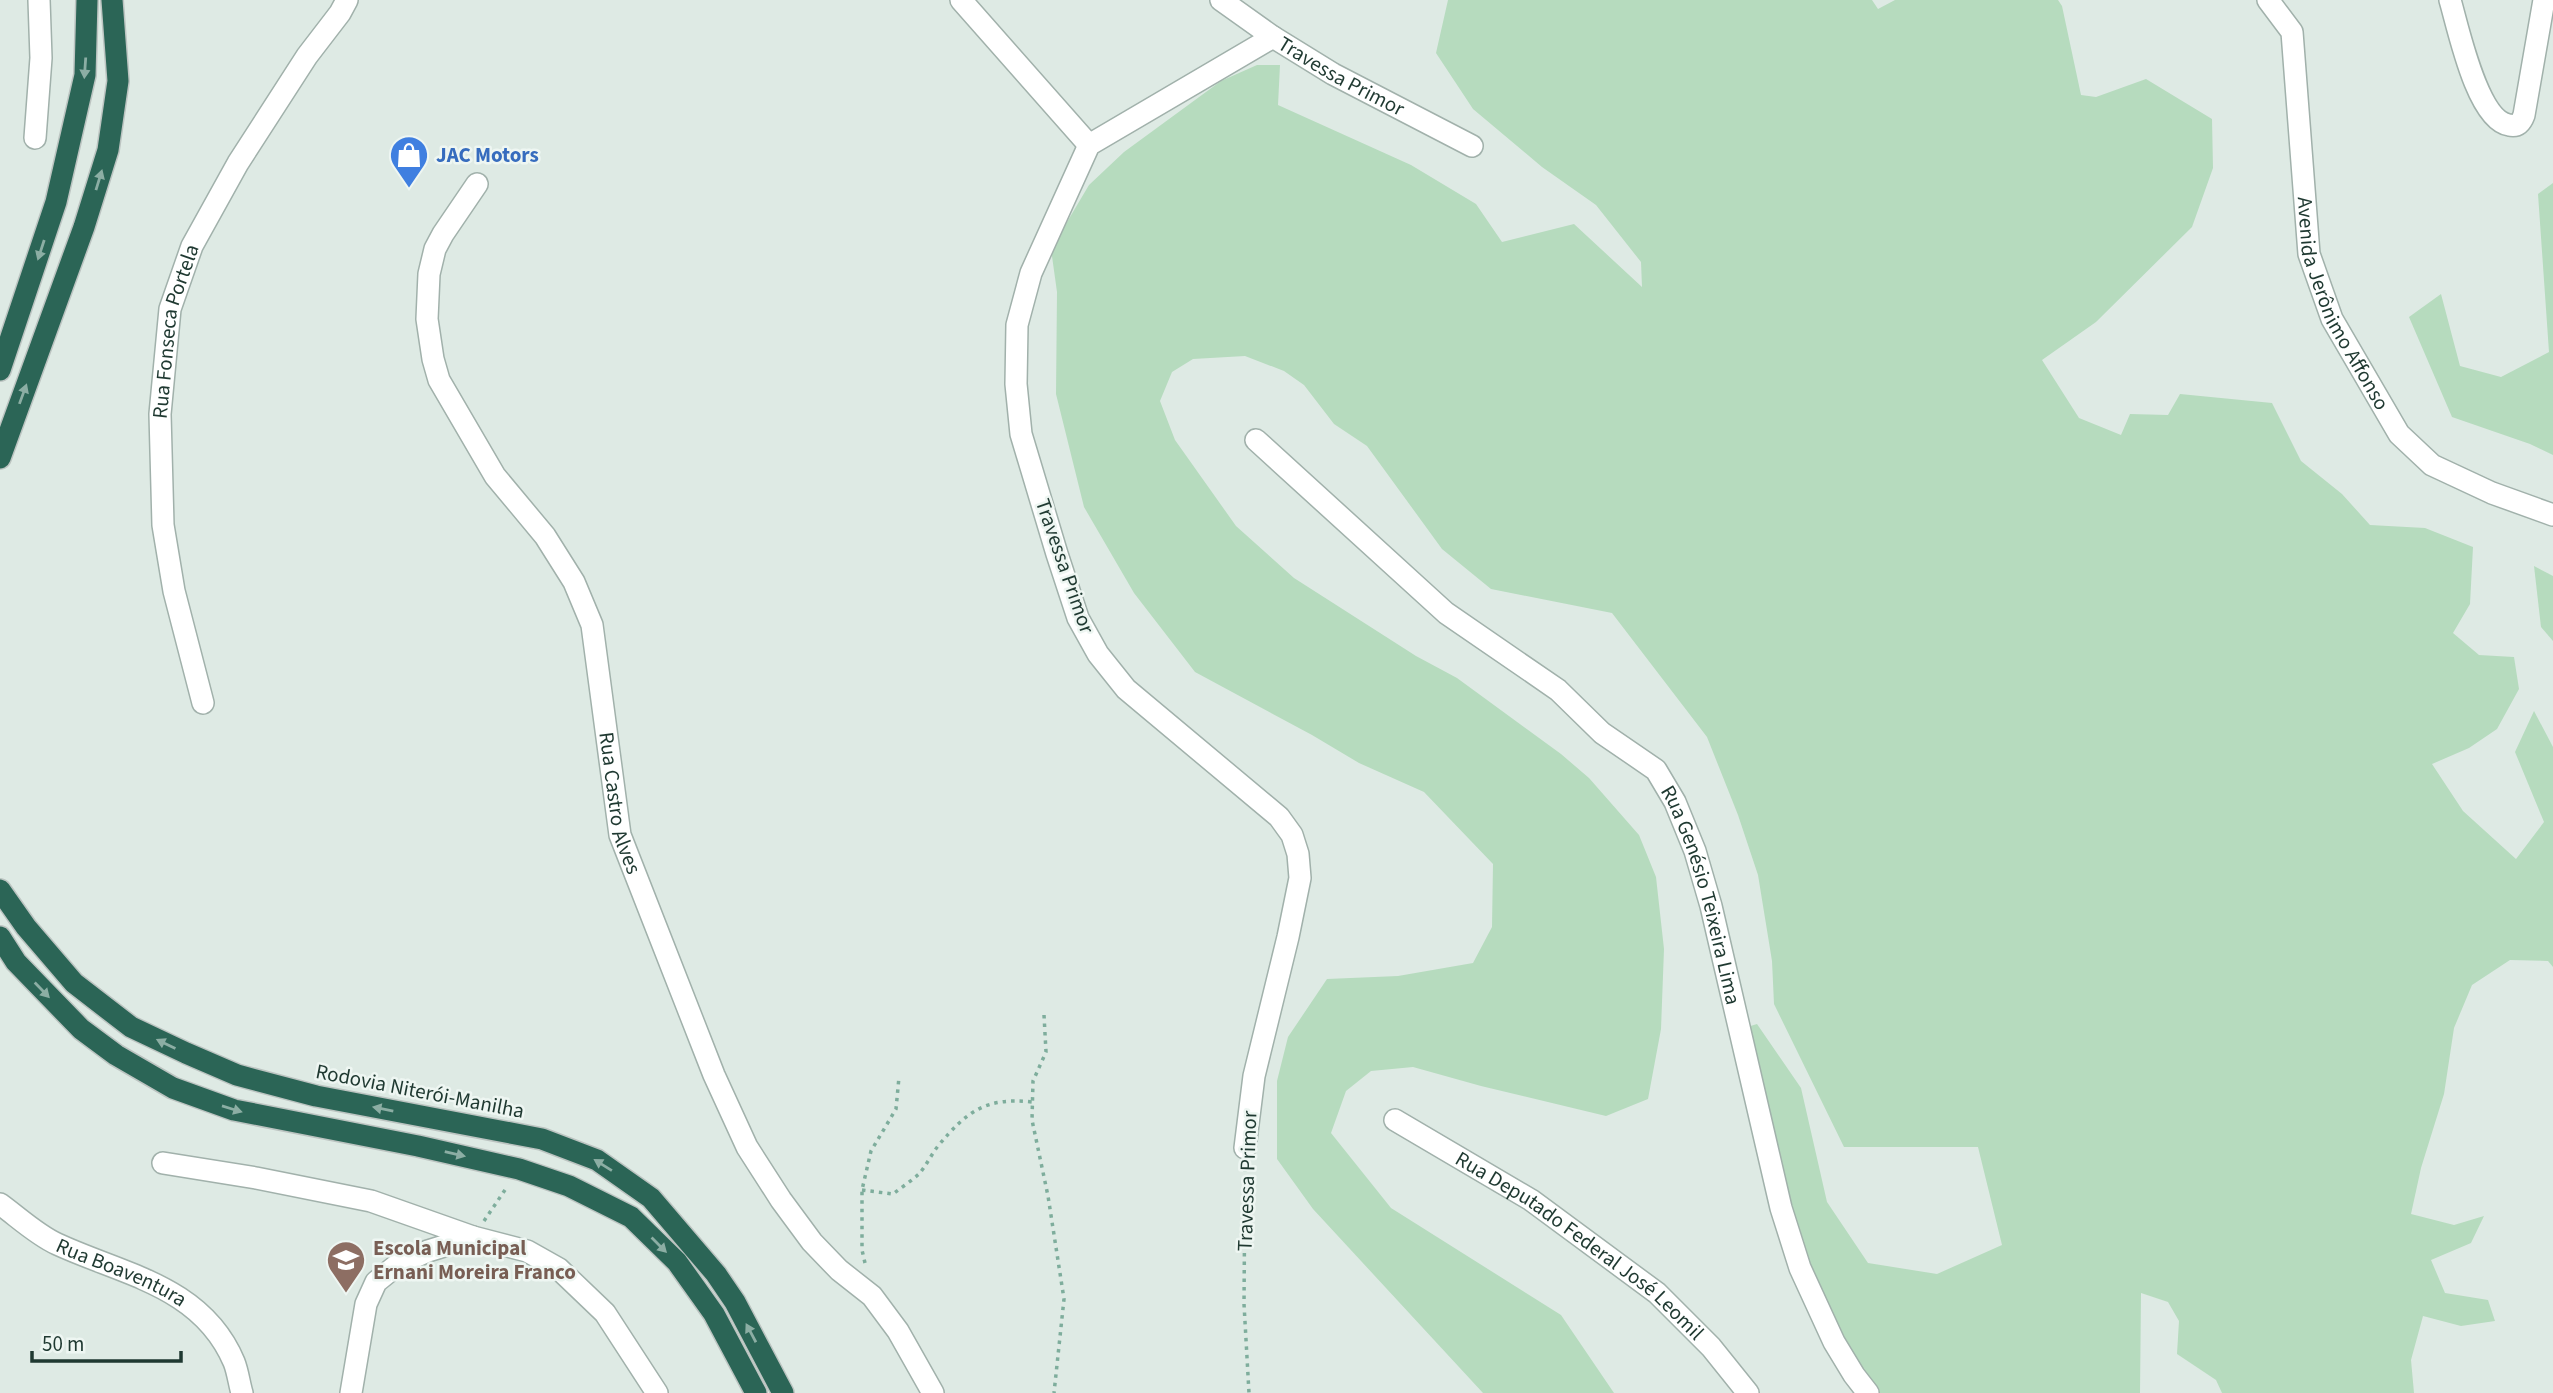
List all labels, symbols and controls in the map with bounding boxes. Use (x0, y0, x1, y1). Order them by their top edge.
street label: Travessa Primor (1272, 29, 1410, 124)
one-way arrow (79, 57, 90, 79)
shop icon: JAC Motors (388, 134, 430, 189)
place label: JAC Motors (436, 140, 539, 170)
one-way arrow (95, 169, 105, 190)
street label: Avenida Jerônimo Affonso (2290, 196, 2397, 416)
one-way arrow (35, 240, 46, 261)
street label: Rua Fonseca Portela (145, 240, 207, 420)
one-way arrow (18, 383, 29, 404)
street label: Travessa Primor (1028, 495, 1102, 638)
street label: Rua Castro Alves (591, 730, 649, 879)
street label: Rua Genésio Teixeira Lima (1653, 780, 1748, 1008)
one-way arrow (34, 981, 50, 998)
one-way arrow (156, 1038, 176, 1049)
street label: Rodovia Niterói-Manilha (313, 1056, 527, 1126)
one-way arrow (222, 1104, 243, 1114)
one-way arrow (372, 1104, 394, 1115)
street label: Travessa Primor (1230, 1110, 1264, 1252)
street label: Rua Deputado Federal José Leomil (1450, 1144, 1711, 1347)
one-way arrow (444, 1149, 466, 1160)
one-way arrow (593, 1158, 612, 1171)
street label: Rua Boaventura (51, 1230, 193, 1314)
place label: Escola Municipal Ernani Moreira Franco (373, 1233, 576, 1287)
one-way arrow (651, 1236, 668, 1253)
school or university icon: Escola Municipal Ernani Moreira Franco (325, 1239, 367, 1294)
scale bar (32, 1320, 180, 1364)
one-way arrow (746, 1322, 758, 1342)
text: 50 m (42, 1329, 84, 1359)

